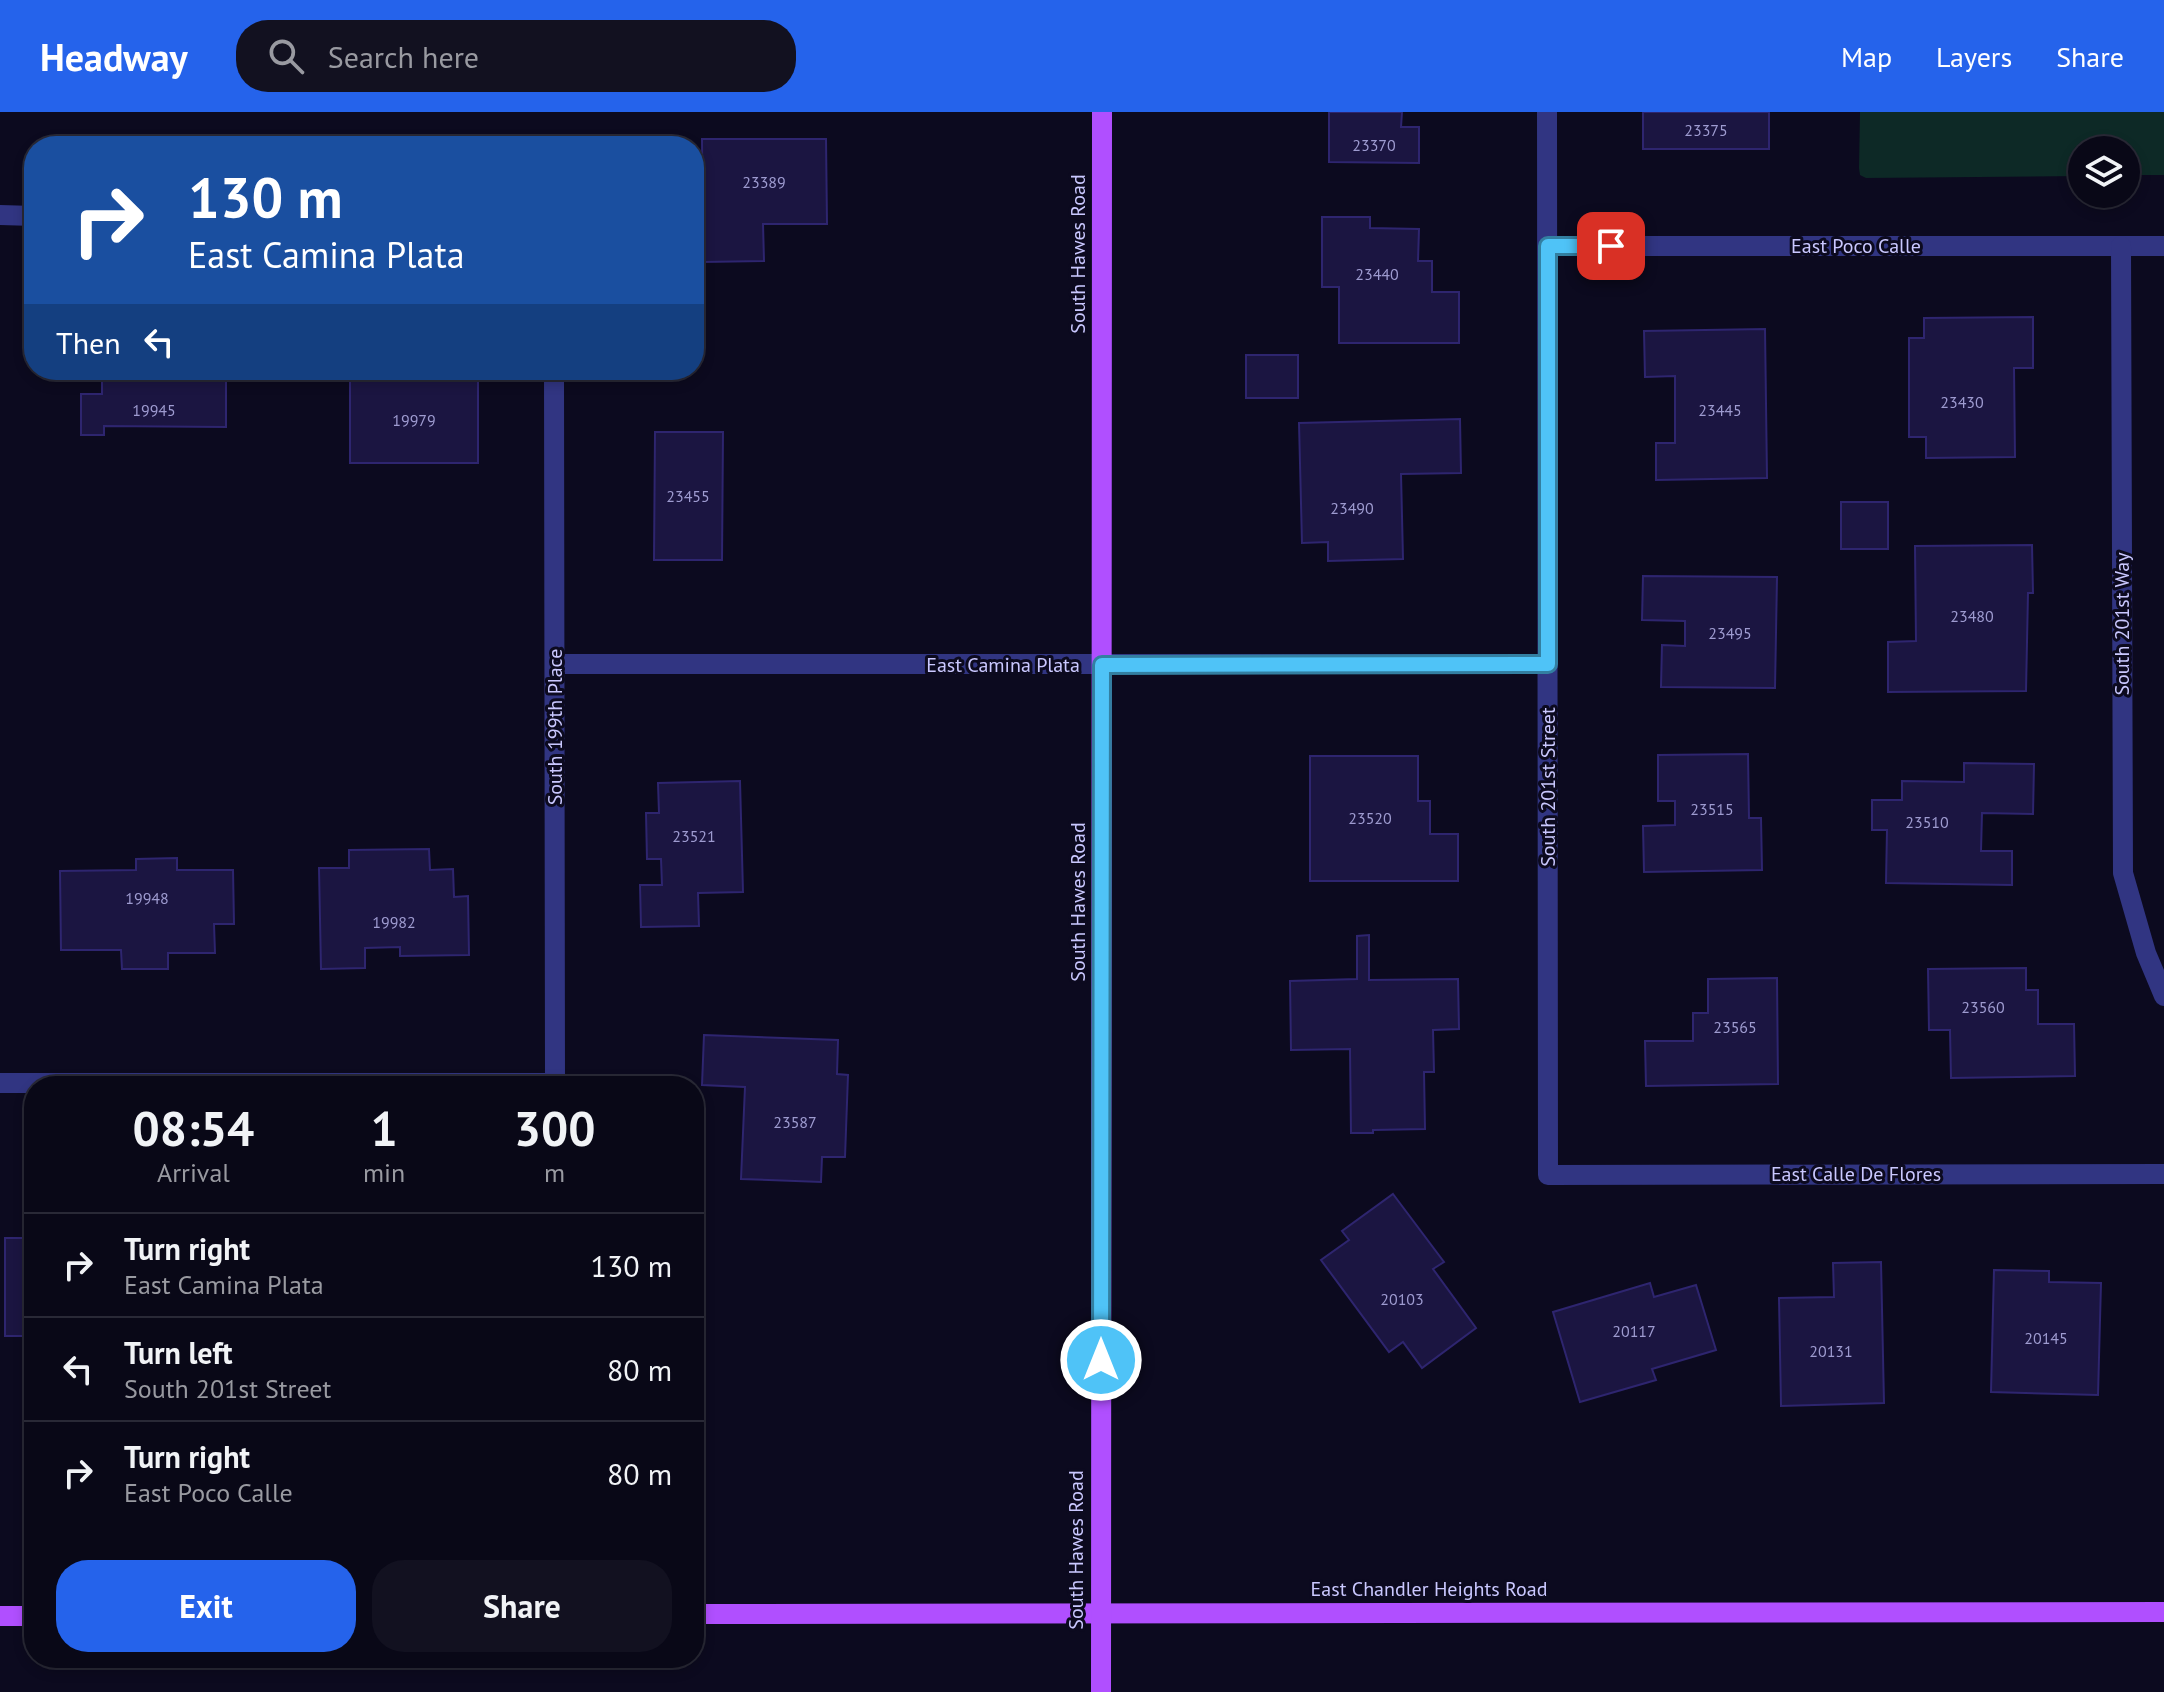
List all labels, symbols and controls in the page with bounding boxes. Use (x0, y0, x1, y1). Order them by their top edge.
search box (236, 20, 796, 92)
text: Headway (40, 32, 188, 81)
icon: search (264, 34, 308, 78)
text: Search here (328, 37, 479, 76)
text: Map (1841, 38, 1892, 75)
text: Layers (1936, 38, 2012, 75)
text: Share (2056, 38, 2124, 75)
house number: 23375 (1684, 120, 1728, 140)
house number: 23370 (1352, 135, 1396, 155)
map controls (2068, 136, 2140, 208)
button: layers (2068, 136, 2140, 208)
text: 130 m (188, 161, 343, 233)
icon: right (56, 168, 160, 272)
house number: 23389 (742, 172, 786, 192)
street label: South Hawes Road (1065, 174, 1091, 334)
pin (1577, 212, 1645, 280)
icon: arrive (1589, 224, 1633, 268)
text: East Camina Plata (188, 231, 465, 278)
street label: East Poco Calle (1791, 233, 1921, 259)
house number: 23440 (1355, 264, 1399, 284)
icon: left (137, 320, 181, 364)
text: Then (56, 323, 121, 362)
house number: 23430 (1940, 392, 1984, 412)
house number: 19945 (132, 400, 176, 420)
house number: 23445 (1698, 400, 1742, 420)
house number: 19979 (392, 410, 436, 430)
house number: 23455 (666, 486, 710, 506)
house number: 23490 (1330, 498, 1374, 518)
street label: South 201st Way (2109, 552, 2135, 696)
house number: 23480 (1950, 606, 1994, 626)
house number: 23495 (1708, 623, 1752, 643)
street label: South 199th Place (542, 649, 568, 805)
street label: East Camina Plata (926, 652, 1080, 678)
street label: South 201st Street (1535, 707, 1561, 867)
house number: 23515 (1690, 799, 1734, 819)
house number: 23520 (1348, 808, 1392, 828)
house number: 23510 (1905, 812, 1949, 832)
street label: South Hawes Road (1065, 822, 1091, 982)
house number: 23521 (672, 826, 716, 846)
house number: 19948 (125, 888, 169, 908)
house number: 19982 (372, 912, 416, 932)
house number: 23560 (1961, 997, 2005, 1017)
house number: 23565 (1713, 1017, 1757, 1037)
text: 08:54 (133, 1097, 254, 1159)
text: 1 (370, 1097, 398, 1159)
text: 300 (514, 1097, 595, 1159)
house number: 23587 (773, 1112, 817, 1132)
text: Arrival (157, 1156, 230, 1189)
text: min (363, 1156, 405, 1189)
text: m (544, 1156, 565, 1189)
street label: East Calle De Flores (1771, 1161, 1941, 1187)
text: Turn right (124, 1229, 250, 1268)
icon: right (56, 1243, 100, 1287)
text: 130 m (591, 1246, 672, 1285)
text: East Camina Plata (124, 1268, 324, 1301)
house number: 20103 (1380, 1289, 1424, 1309)
position arrow (1059, 1318, 1143, 1402)
house number: 20117 (1612, 1321, 1656, 1341)
house number: 20145 (2024, 1328, 2068, 1348)
text: Turn left (124, 1333, 232, 1372)
house number: 20131 (1809, 1341, 1853, 1361)
icon: left (56, 1347, 100, 1391)
text: 80 m (607, 1350, 672, 1389)
text: South 201st Street (124, 1372, 331, 1405)
text: Turn right (124, 1437, 250, 1476)
icon: right (56, 1451, 100, 1495)
text: 80 m (607, 1454, 672, 1493)
street label: South Hawes Road (1063, 1470, 1089, 1630)
text: East Poco Calle (124, 1476, 293, 1509)
button: Exit (56, 1560, 356, 1652)
button: Share (372, 1560, 672, 1652)
street label: East Chandler Heights Road (1311, 1576, 1547, 1602)

